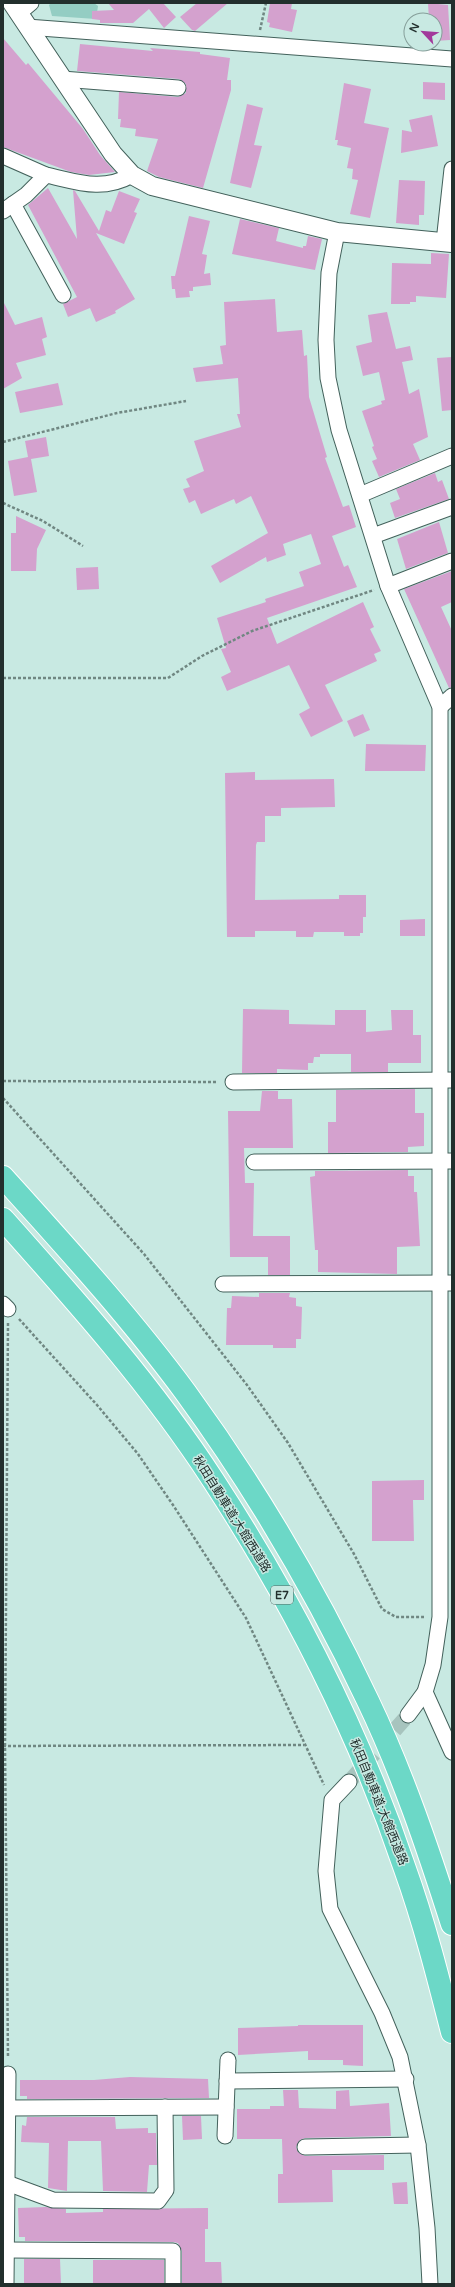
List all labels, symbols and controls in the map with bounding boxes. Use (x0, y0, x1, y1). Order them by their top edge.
north arrow (403, 12, 443, 52)
text: N (407, 21, 422, 35)
street label: 秋田自動車道;大館西道路 (190, 1453, 274, 1575)
road number: E7 (271, 1586, 293, 1604)
street label: 秋田自動車道;大館西道路 (347, 1737, 411, 1867)

